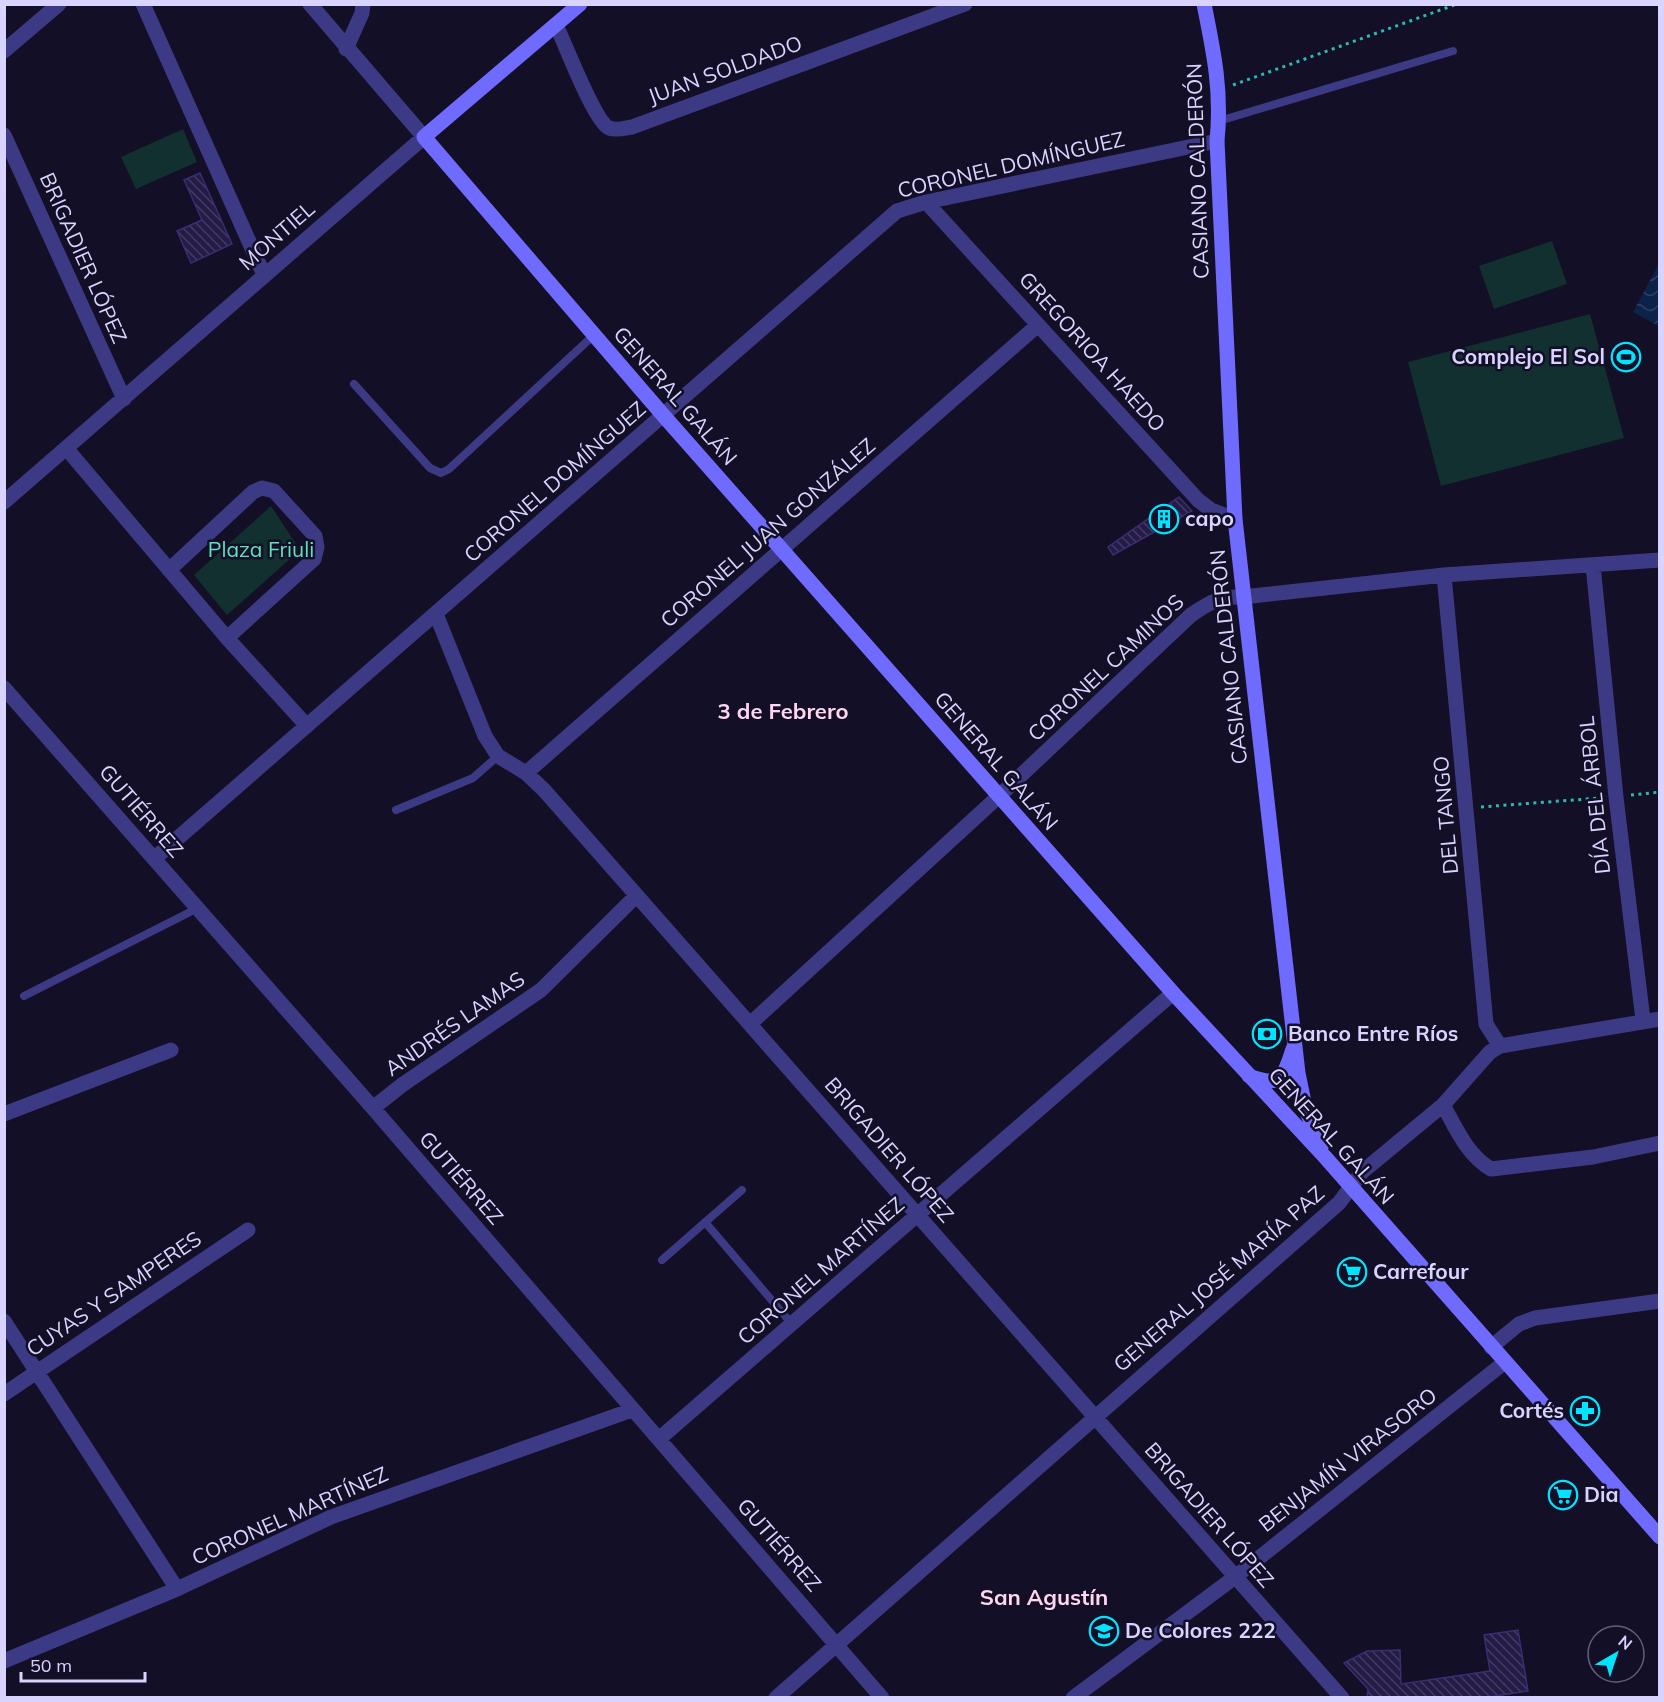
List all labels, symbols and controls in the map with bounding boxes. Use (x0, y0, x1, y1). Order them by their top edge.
street label: JUAN SOLDADO (644, 29, 805, 109)
street label: CASIANO CALDERÓN (1180, 63, 1214, 279)
street label: CORONEL DOMÍNGUEZ (895, 125, 1127, 203)
street label: BRIGADIER LÓPEZ (35, 168, 133, 347)
street label: MONTIEL (233, 195, 320, 275)
street label: GREGORIOA HAEDO (1014, 266, 1171, 437)
street label: GENERAL GALÁN (608, 321, 743, 470)
sports icon: Complejo El Sol (1610, 341, 1642, 373)
place label: Complejo El Sol (1451, 343, 1605, 369)
street label: CORONEL DOMÍNGUEZ (458, 395, 651, 567)
street label: CORONEL JUAN GONZÁLEZ (655, 432, 880, 633)
building icon: capo (1148, 503, 1180, 535)
place label: capo (1185, 505, 1234, 531)
park label: Plaza Friuli (208, 536, 314, 562)
street label: CASIANO CALDERÓN (1204, 548, 1252, 766)
street label: CORONEL CAMINOS (1022, 588, 1189, 746)
street label: GENERAL GALÁN (929, 686, 1064, 835)
district label: 3 de Febrero (718, 697, 848, 725)
street label: DÍA DEL ÁRBOL (1573, 714, 1615, 875)
street label: DEL TANGO (1427, 755, 1463, 875)
street label: GUTIÉRREZ (94, 758, 189, 862)
street label: ANDRÉS LAMAS (379, 965, 529, 1081)
bank icon: Banco Entre Ríos (1251, 1018, 1283, 1050)
place label: Banco Entre Ríos (1288, 1020, 1458, 1046)
street label: GENERAL GALÁN (1263, 1061, 1400, 1209)
street label: BRIGADIER LÓPEZ (820, 1071, 960, 1227)
street label: GUTIÉRREZ (414, 1125, 509, 1229)
street label: GENERAL JOSÉ MARÍA PAZ (1108, 1180, 1329, 1377)
street label: CORONEL MARTÍNEZ (732, 1191, 909, 1350)
street label: CUYAS Y SAMPERES (21, 1225, 206, 1361)
supermarket icon: Carrefour (1336, 1256, 1368, 1288)
place label: Carrefour (1373, 1258, 1469, 1284)
street label: BENJAMÍN VIRASORO (1253, 1382, 1442, 1537)
pharmacy icon: Cortés (1569, 1395, 1601, 1427)
place label: Cortés (1499, 1397, 1564, 1423)
street label: BRIGADIER LÓPEZ (1140, 1436, 1280, 1592)
street label: CORONEL MARTÍNEZ (187, 1460, 392, 1570)
supermarket icon: Dia (1547, 1479, 1579, 1511)
place label: Dia (1584, 1481, 1619, 1507)
street label: GUTIÉRREZ (732, 1492, 827, 1596)
district label: San Agustín (980, 1583, 1108, 1611)
school or university icon: De Colores 222 (1088, 1615, 1120, 1647)
place label: De Colores 222 (1125, 1617, 1276, 1643)
north arrow (1586, 1624, 1646, 1684)
text: N (1614, 1631, 1636, 1654)
scale bar (21, 1645, 146, 1683)
text: 50 m (30, 1654, 72, 1677)

